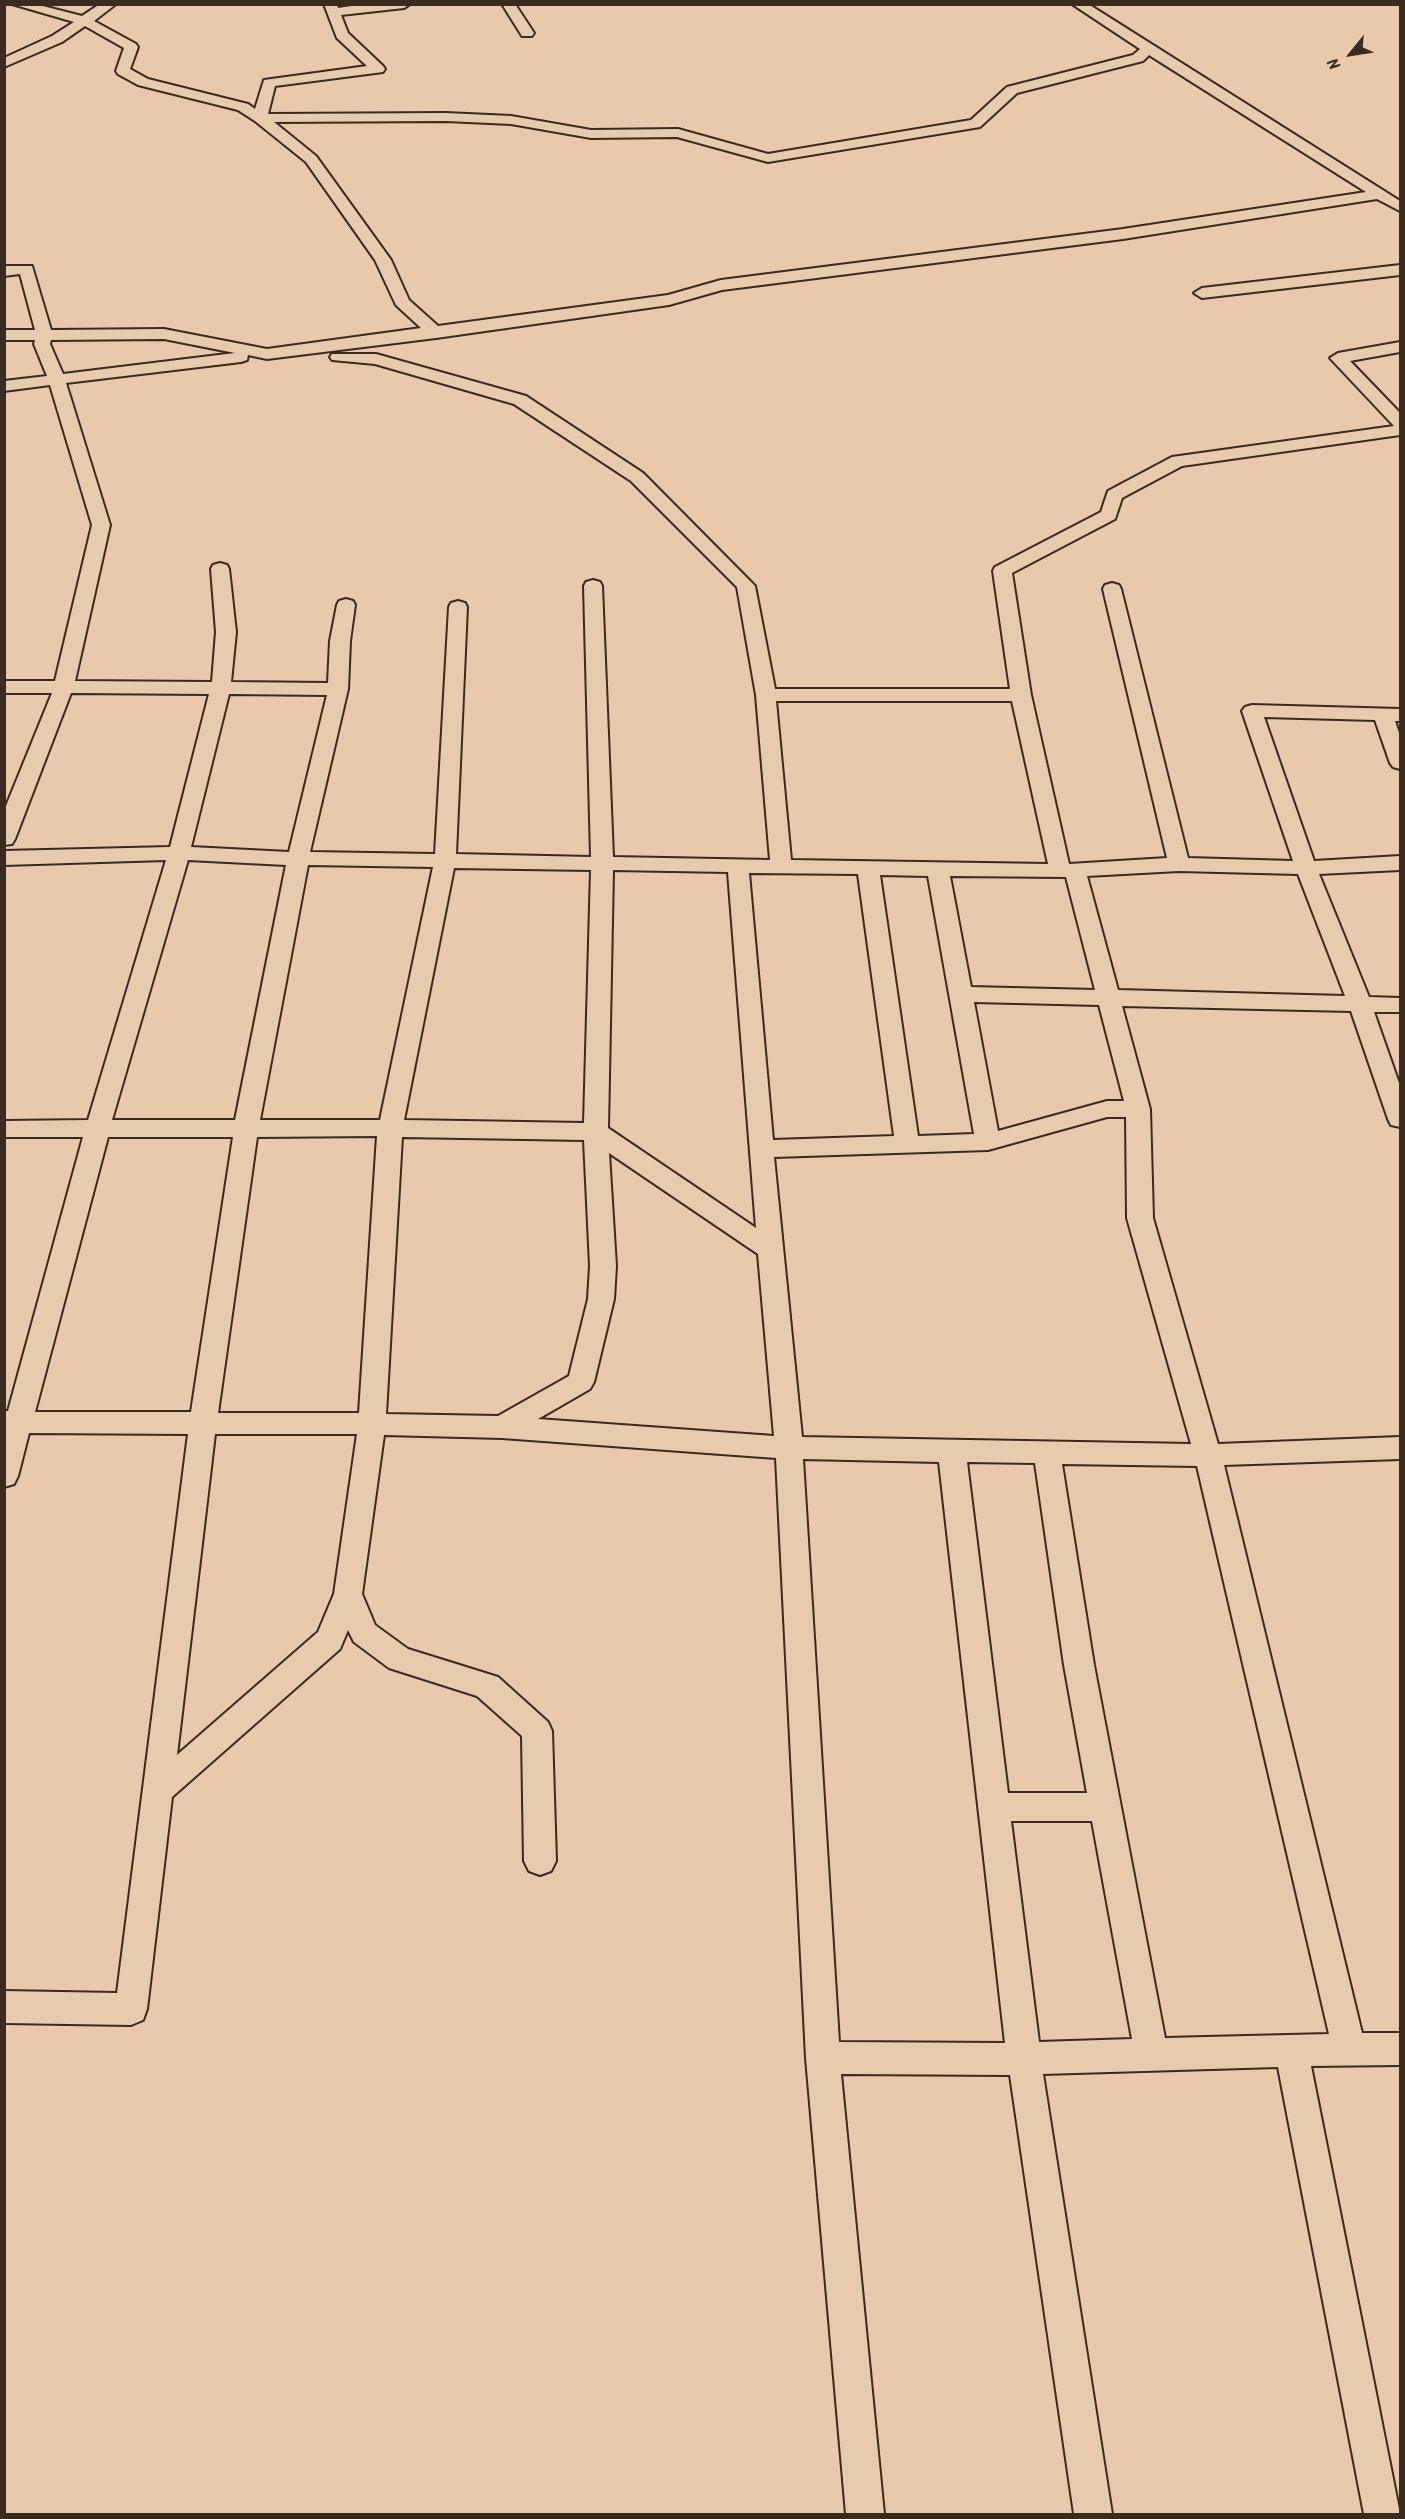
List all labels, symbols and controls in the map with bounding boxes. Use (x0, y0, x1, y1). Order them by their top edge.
north arrow (1321, 24, 1381, 84)
text: N (1322, 53, 1348, 74)

